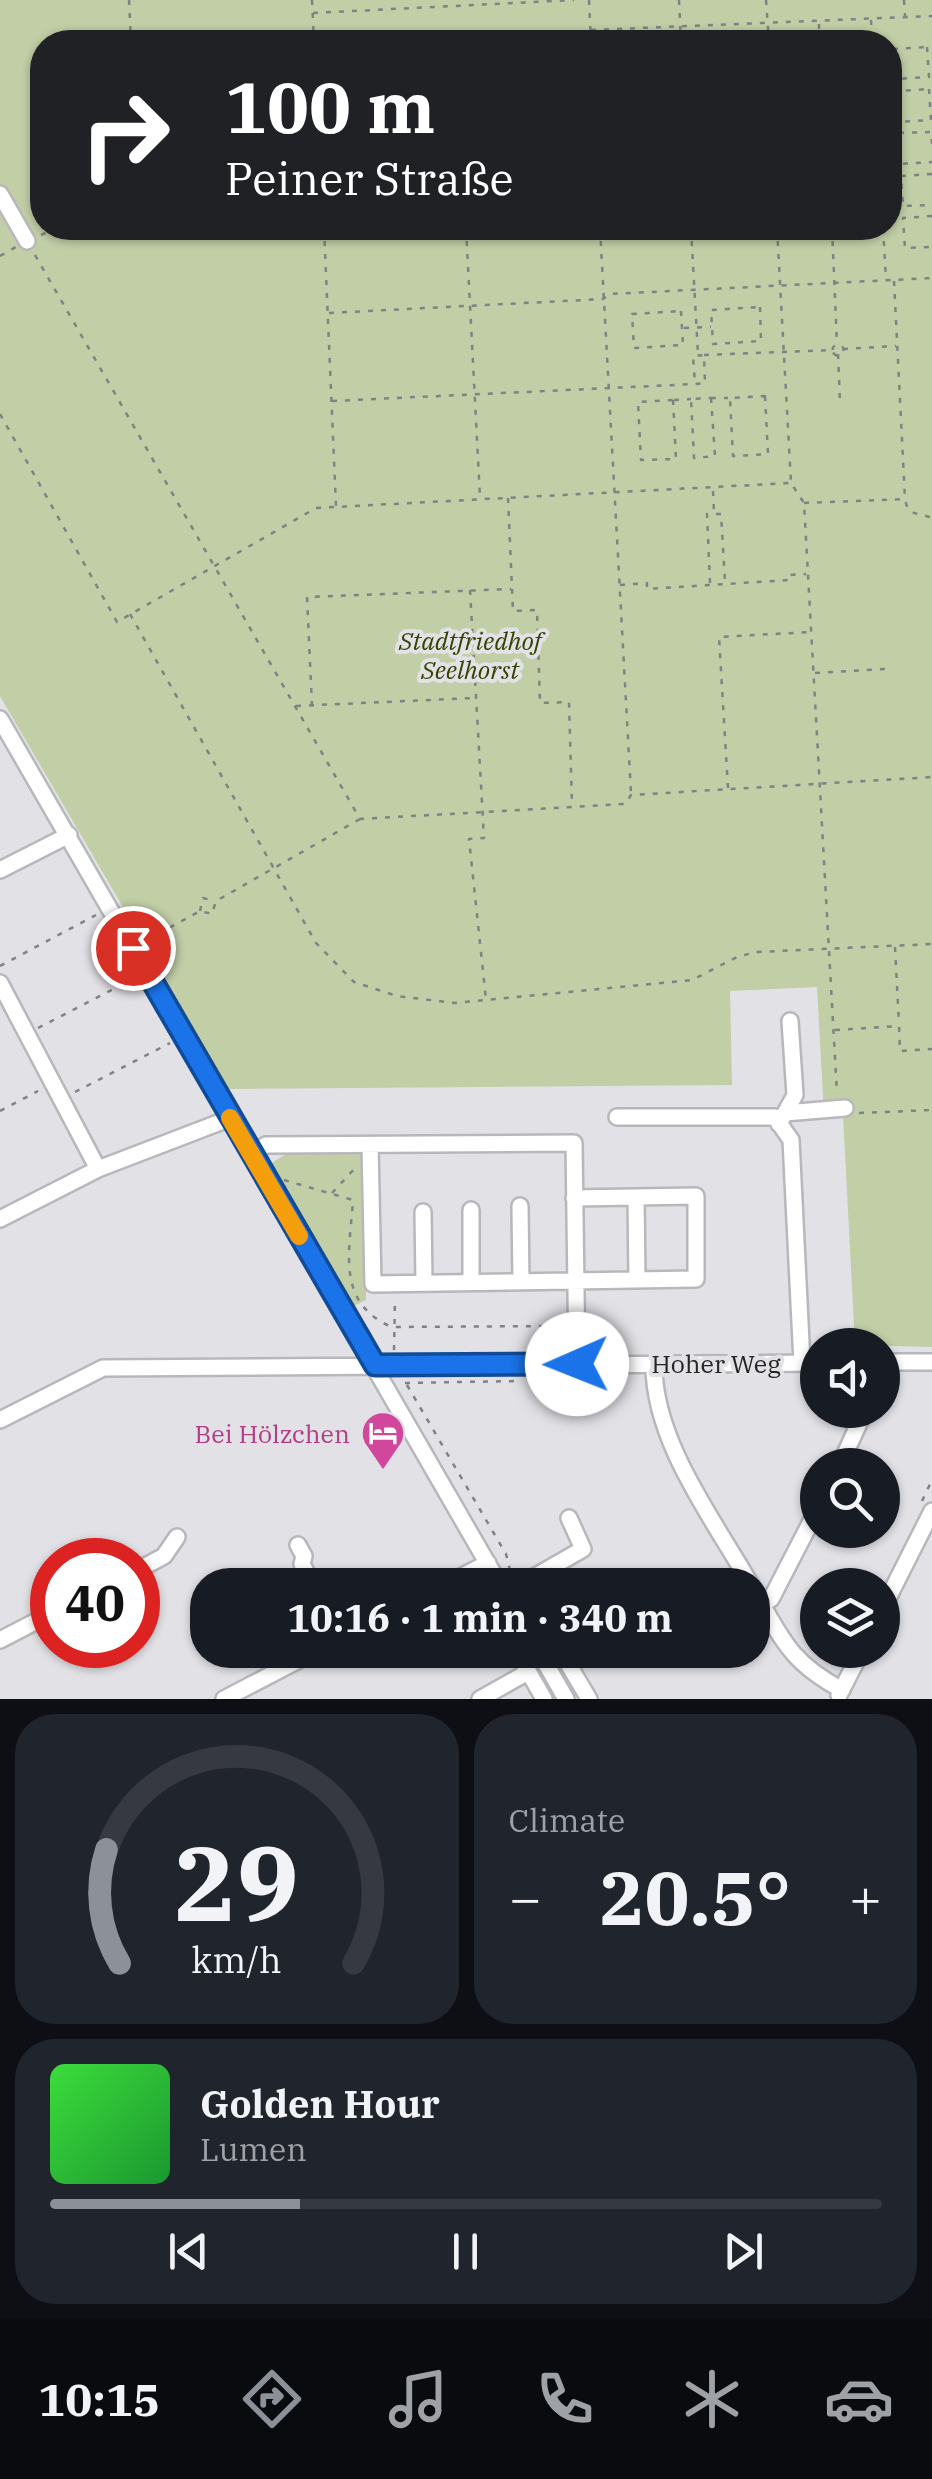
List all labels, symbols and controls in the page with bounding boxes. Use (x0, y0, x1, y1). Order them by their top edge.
text: 100 m (225, 61, 435, 152)
icon: right (60, 70, 190, 200)
text: Peiner Straße (225, 149, 514, 207)
park label: Stadtfriedhof Seelhorst (398, 624, 546, 686)
pin (91, 906, 176, 991)
icon: arrive (106, 921, 161, 976)
position arrow (525, 1312, 629, 1416)
map controls (800, 1328, 900, 1668)
button: sound (800, 1328, 900, 1428)
street label: Hoher Weg (651, 1347, 781, 1380)
hotel icon: Bei Hölzchen (360, 1410, 406, 1471)
place label: Bei Hölzchen (195, 1417, 350, 1450)
button: search (800, 1448, 900, 1548)
speed limit sign: 40 (30, 1538, 160, 1668)
button: layers (800, 1568, 900, 1668)
text: 10:16 · 1 min · 340 m (287, 1593, 673, 1642)
text: Climate (509, 1799, 625, 1841)
text: 29 (174, 1814, 299, 1950)
text: 20.5° (600, 1848, 791, 1946)
text: − (509, 1862, 542, 1933)
text: + (849, 1862, 882, 1933)
text: km/h (192, 1936, 282, 1983)
text: Golden Hour (200, 2079, 440, 2128)
text: Lumen (200, 2128, 307, 2170)
icon: previous (161, 2224, 216, 2279)
icon: pause (438, 2224, 493, 2279)
icon: next (716, 2224, 771, 2279)
icon: directions (237, 2364, 307, 2434)
icon: music (383, 2364, 453, 2434)
icon: phone (530, 2364, 600, 2434)
icon: climate (677, 2364, 747, 2434)
icon: car (824, 2364, 894, 2434)
text: 10:15 (38, 2370, 160, 2428)

